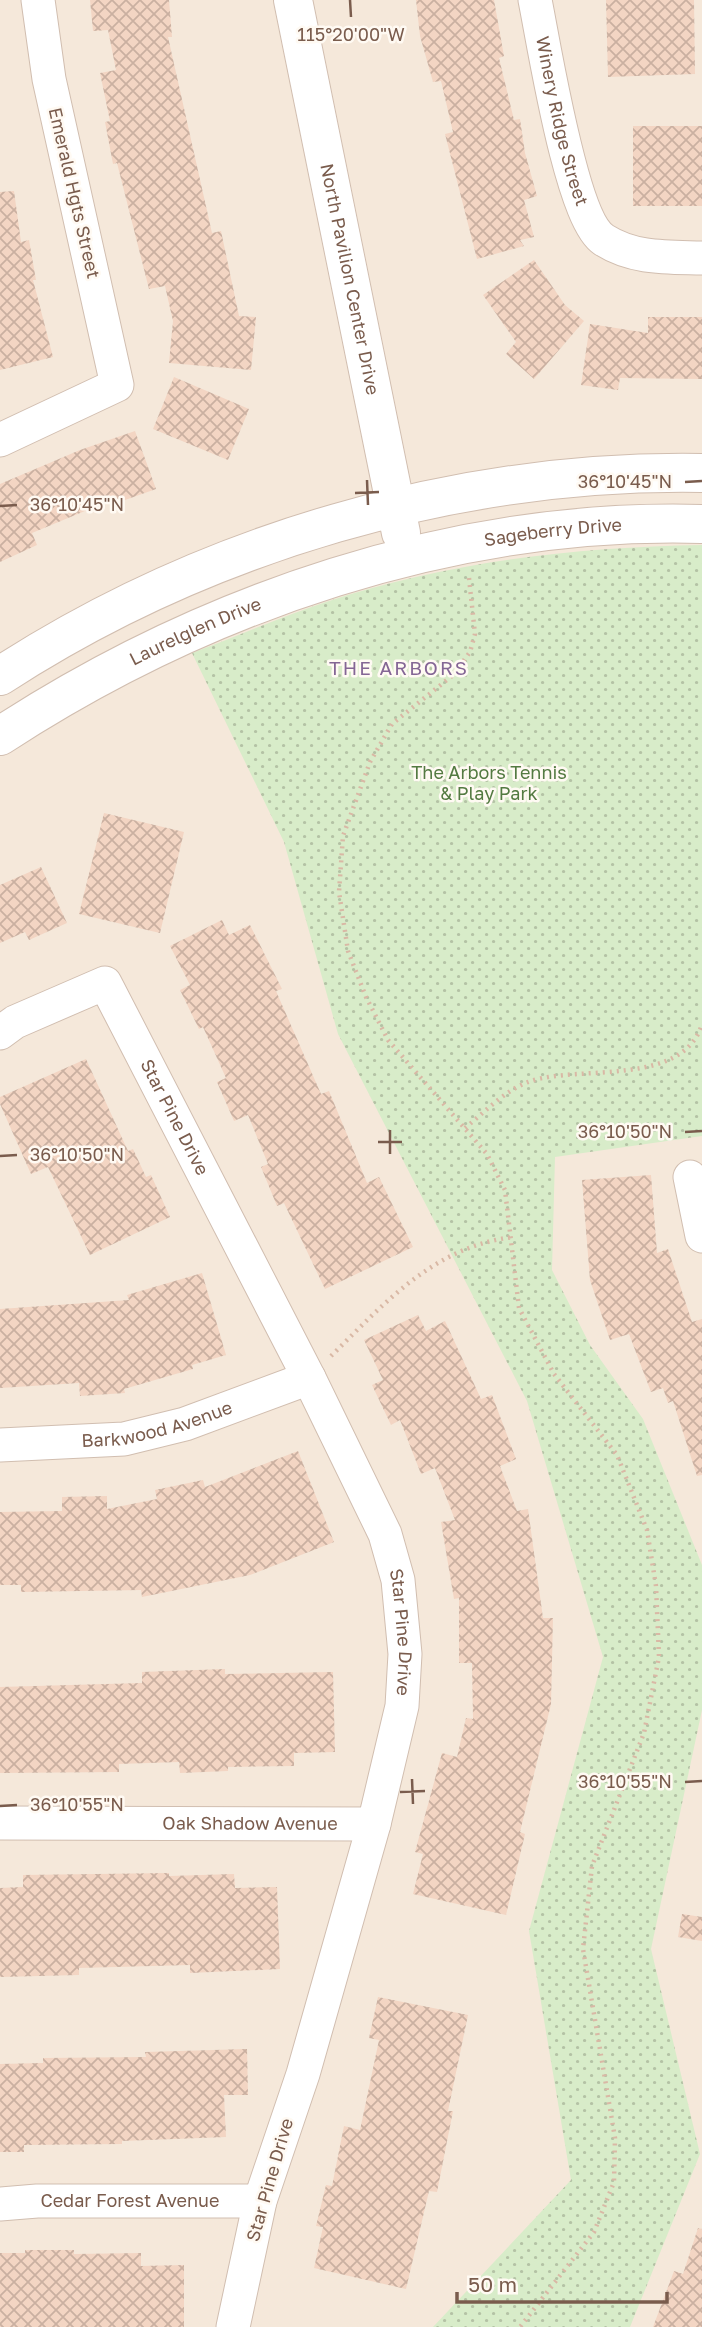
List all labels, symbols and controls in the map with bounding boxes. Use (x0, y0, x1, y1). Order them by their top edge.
text: 115°20'00"W (297, 23, 405, 45)
street label: Winery Ridge Street (532, 34, 594, 209)
street label: Emerald Hgts Street (45, 105, 105, 280)
street label: North Pavilion Center Drive (316, 162, 385, 397)
text: 36°10'45"N (578, 470, 672, 492)
text: 36°10'45"N (30, 493, 124, 515)
street label: Sageberry Drive (482, 513, 622, 550)
street label: Laurelglen Drive (125, 592, 264, 669)
district label: THE ARBORS (329, 656, 469, 679)
park label: The Arbors Tennis & Play Park (411, 761, 567, 804)
street label: Star Pine Drive (136, 1055, 214, 1179)
text: 36°10'50"N (578, 1120, 672, 1142)
text: 36°10'50"N (30, 1143, 124, 1165)
street label: Barkwood Avenue (81, 1396, 235, 1451)
street label: Star Pine Drive (385, 1566, 417, 1696)
text: 36°10'55"N (578, 1770, 672, 1792)
text: 36°10'55"N (30, 1793, 124, 1815)
street label: Oak Shadow Avenue (162, 1811, 338, 1834)
street label: Star Pine Drive (241, 2116, 297, 2244)
street label: Cedar Forest Avenue (40, 2189, 219, 2211)
scale bar (457, 2260, 667, 2304)
text: 50 m (468, 2271, 517, 2297)

